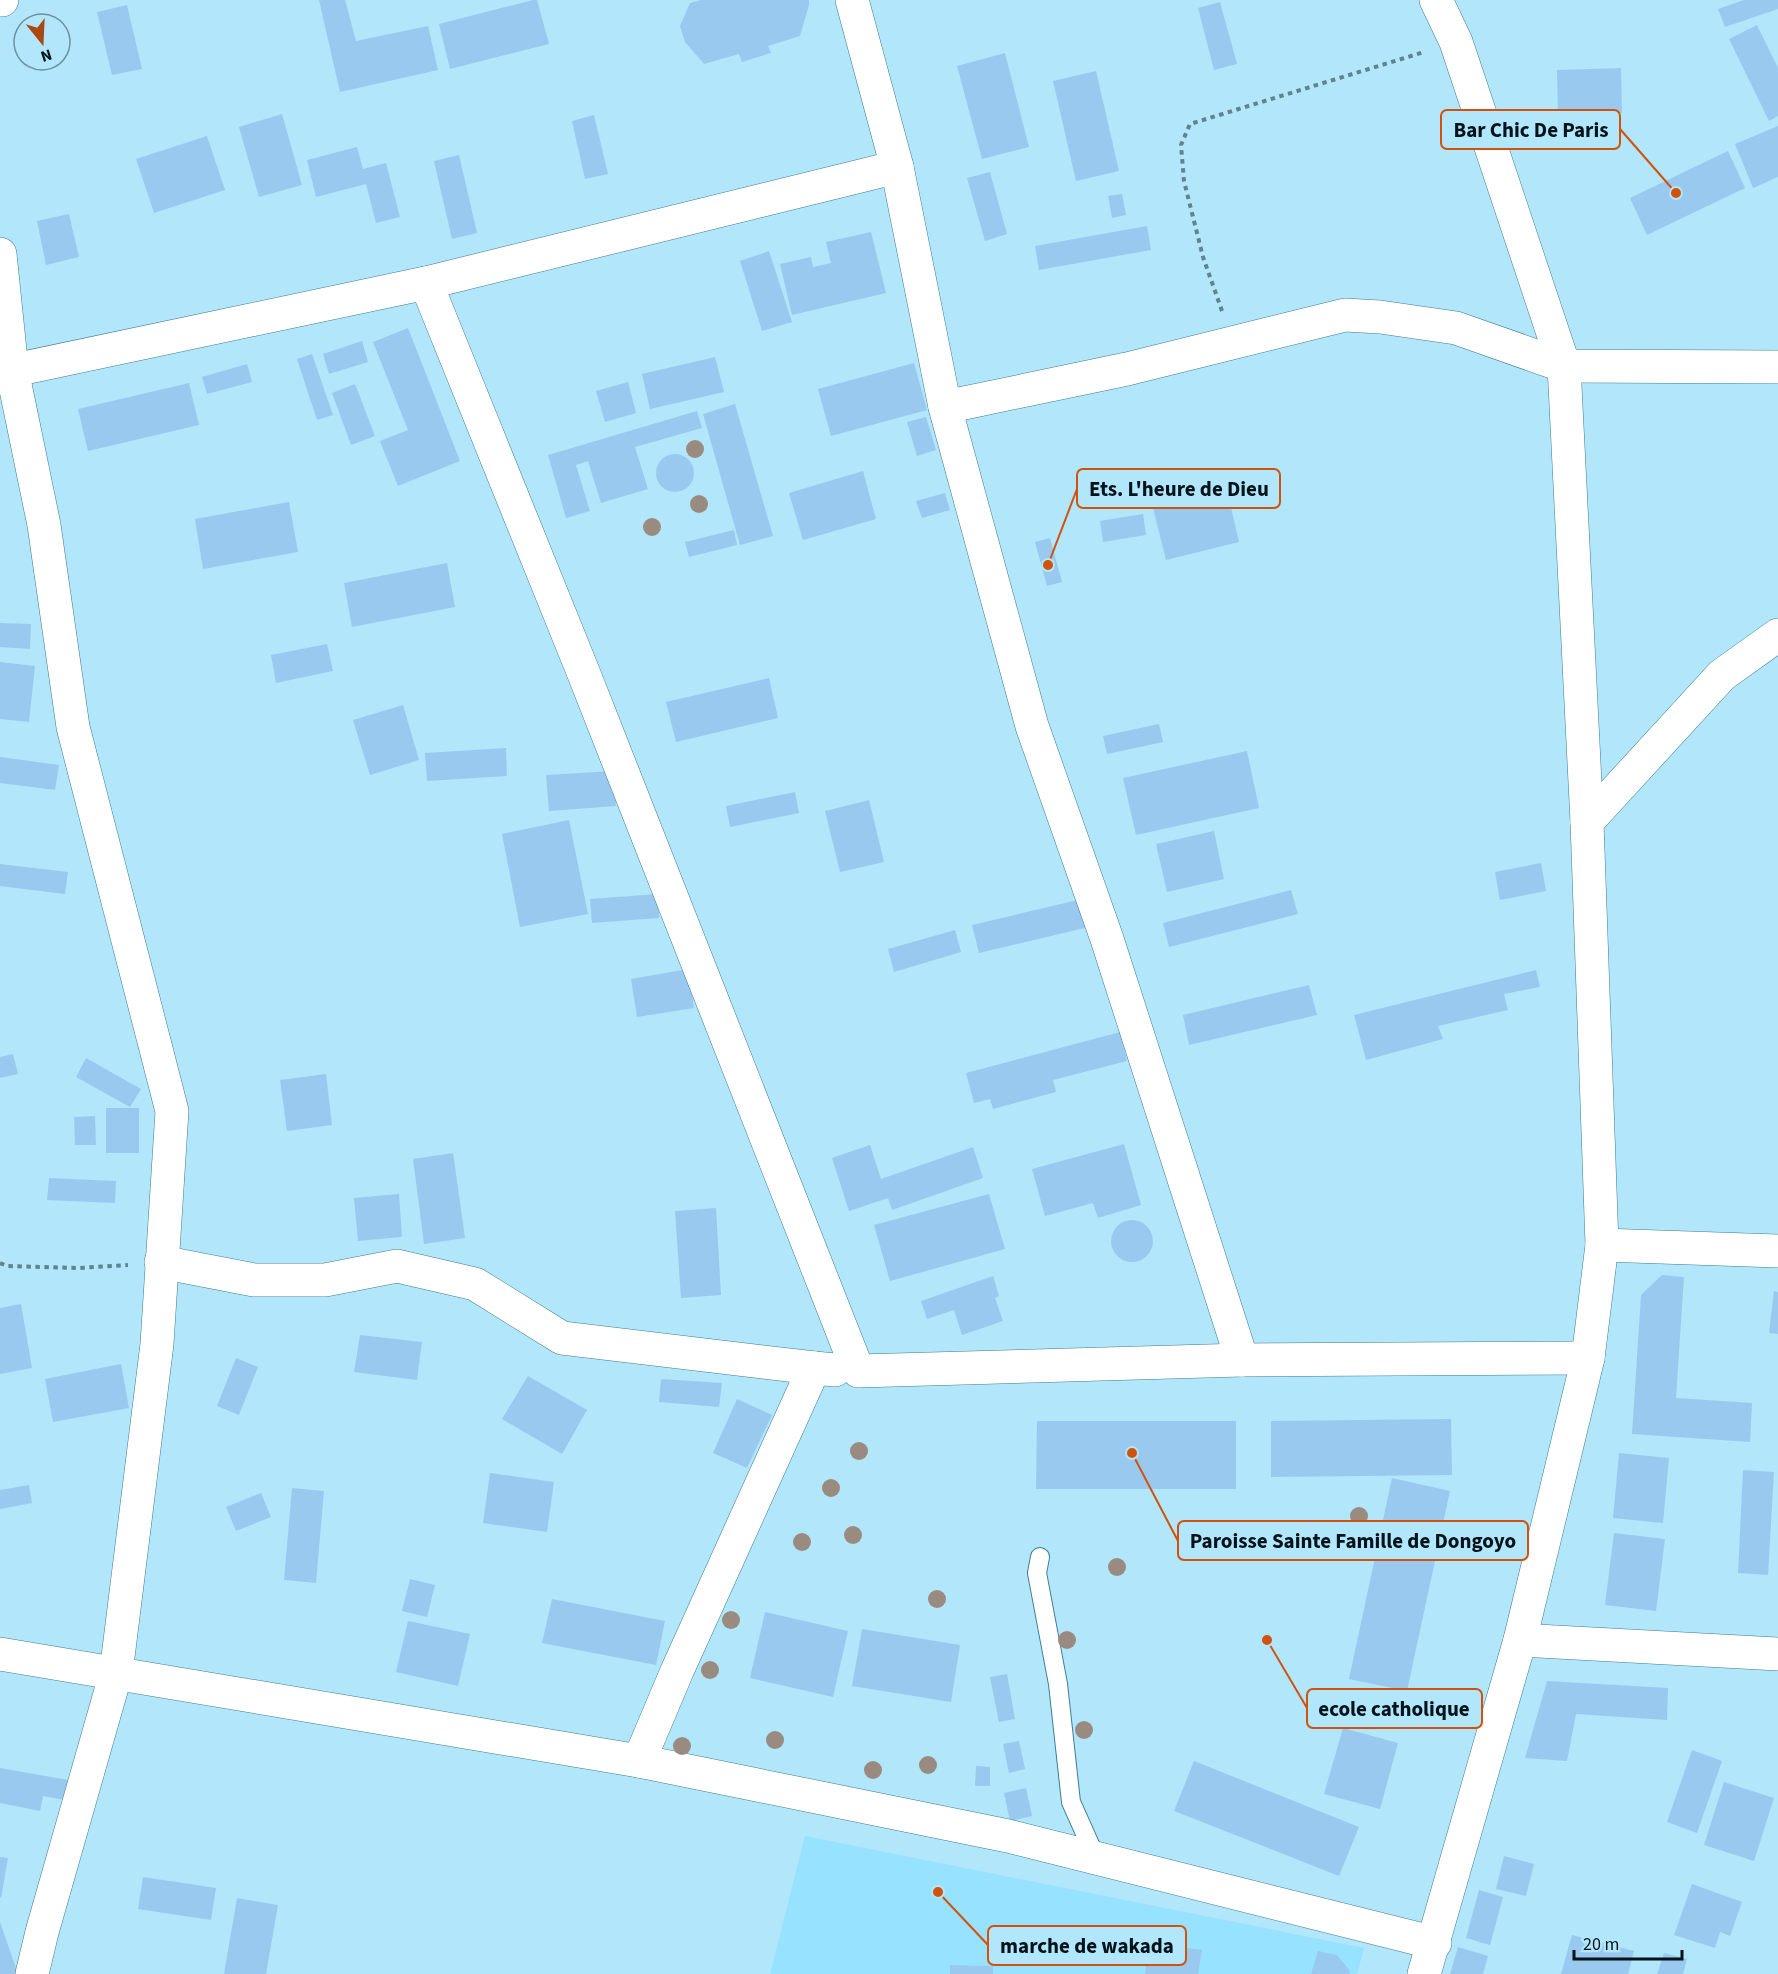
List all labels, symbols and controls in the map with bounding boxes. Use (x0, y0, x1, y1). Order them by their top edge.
north arrow (12, 12, 72, 72)
text: N (38, 43, 55, 67)
callout: Bar Chic De Paris (1441, 110, 1620, 149)
text: Bar Chic De Paris (1453, 115, 1609, 145)
callout: Ets. L'heure de Dieu (1077, 469, 1280, 508)
text: Ets. L'heure de Dieu (1089, 474, 1269, 504)
callout: Paroisse Sainte Famille de Dongoyo (1178, 1521, 1528, 1560)
text: Paroisse Sainte Famille de Dongoyo (1190, 1526, 1516, 1556)
callout: ecole catholique (1307, 1689, 1482, 1728)
text: ecole catholique (1318, 1694, 1470, 1724)
scale bar (1574, 1923, 1682, 1961)
callout: marche de wakada (988, 1926, 1186, 1965)
text: marche de wakada (1000, 1931, 1174, 1961)
text: 20 m (1583, 1932, 1619, 1957)

